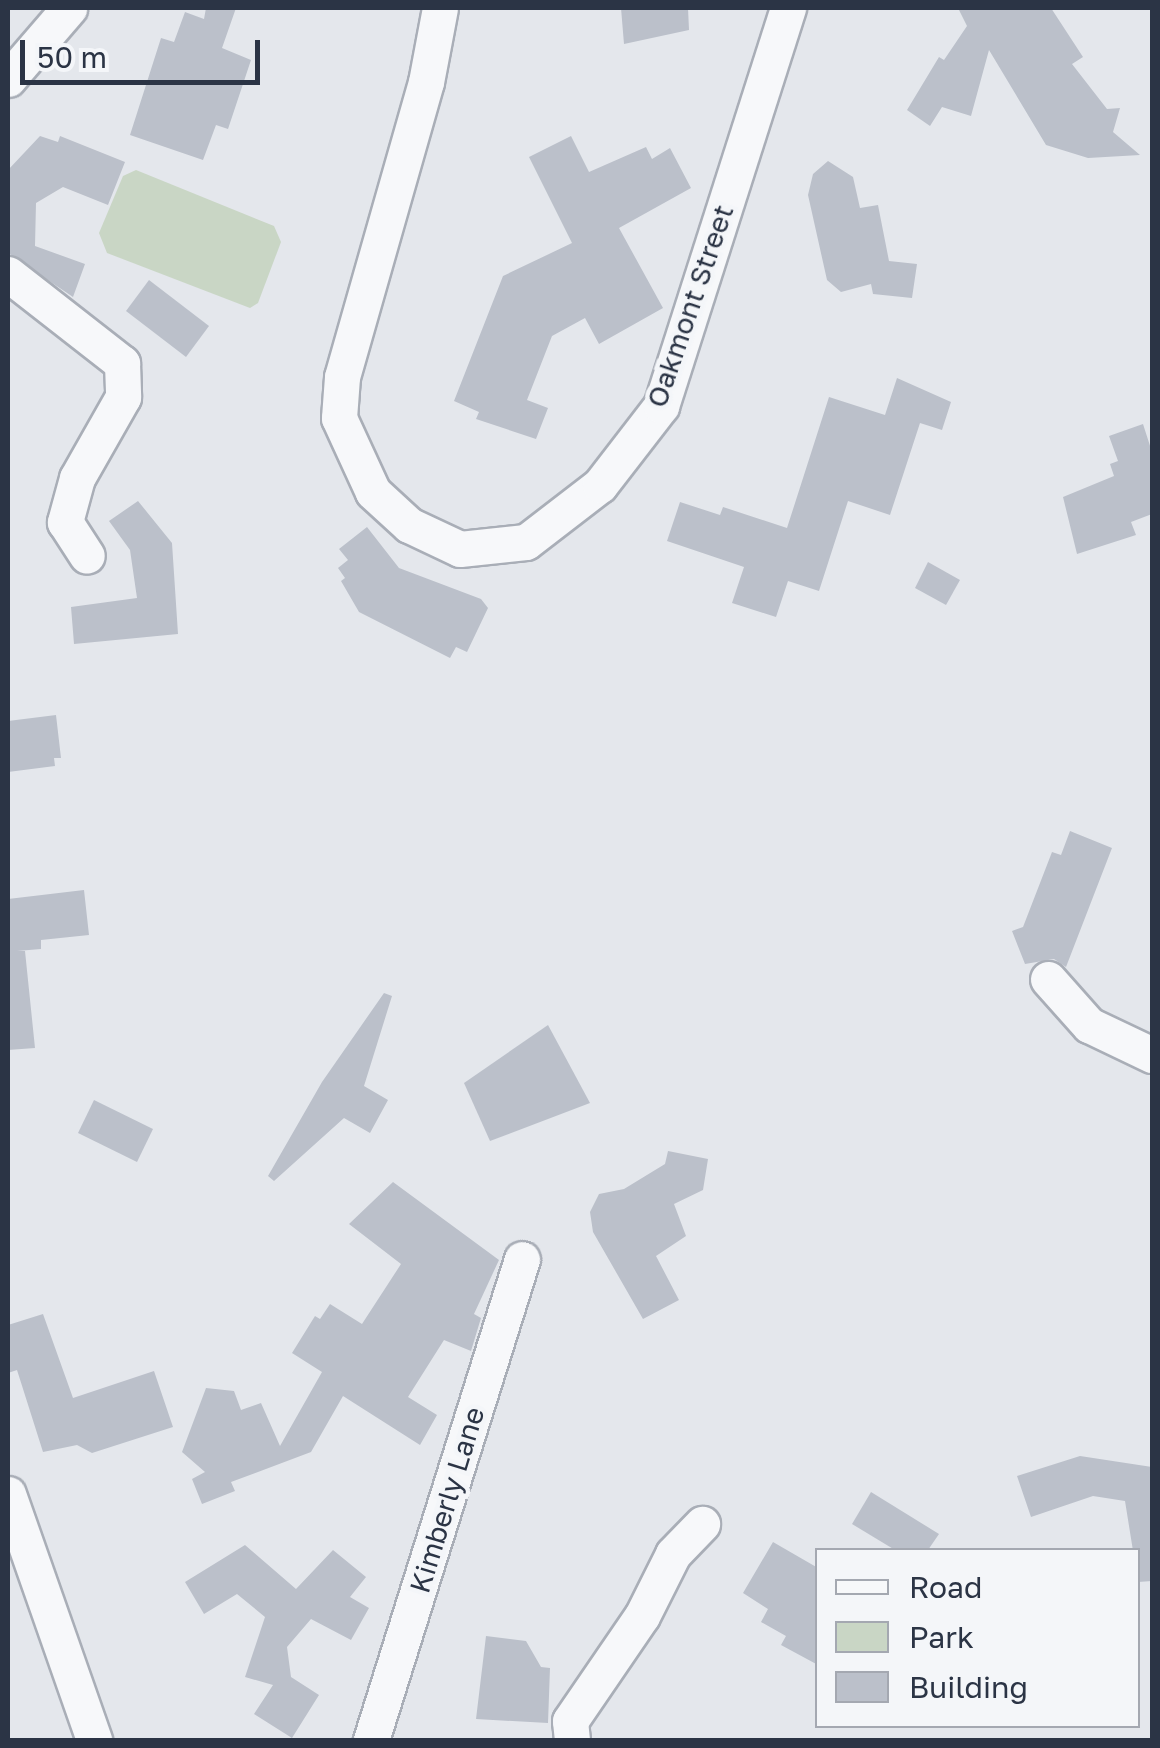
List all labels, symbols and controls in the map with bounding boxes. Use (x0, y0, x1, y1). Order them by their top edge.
scale bar (25, 20, 265, 82)
text: 50 m (37, 39, 107, 75)
street label: Oakmont Street (640, 200, 740, 412)
street label: Kimberly Lane (403, 1403, 491, 1597)
legend (815, 1548, 1140, 1728)
text: Road (909, 1569, 983, 1605)
text: Park (909, 1619, 974, 1655)
text: Building (909, 1669, 1028, 1705)

